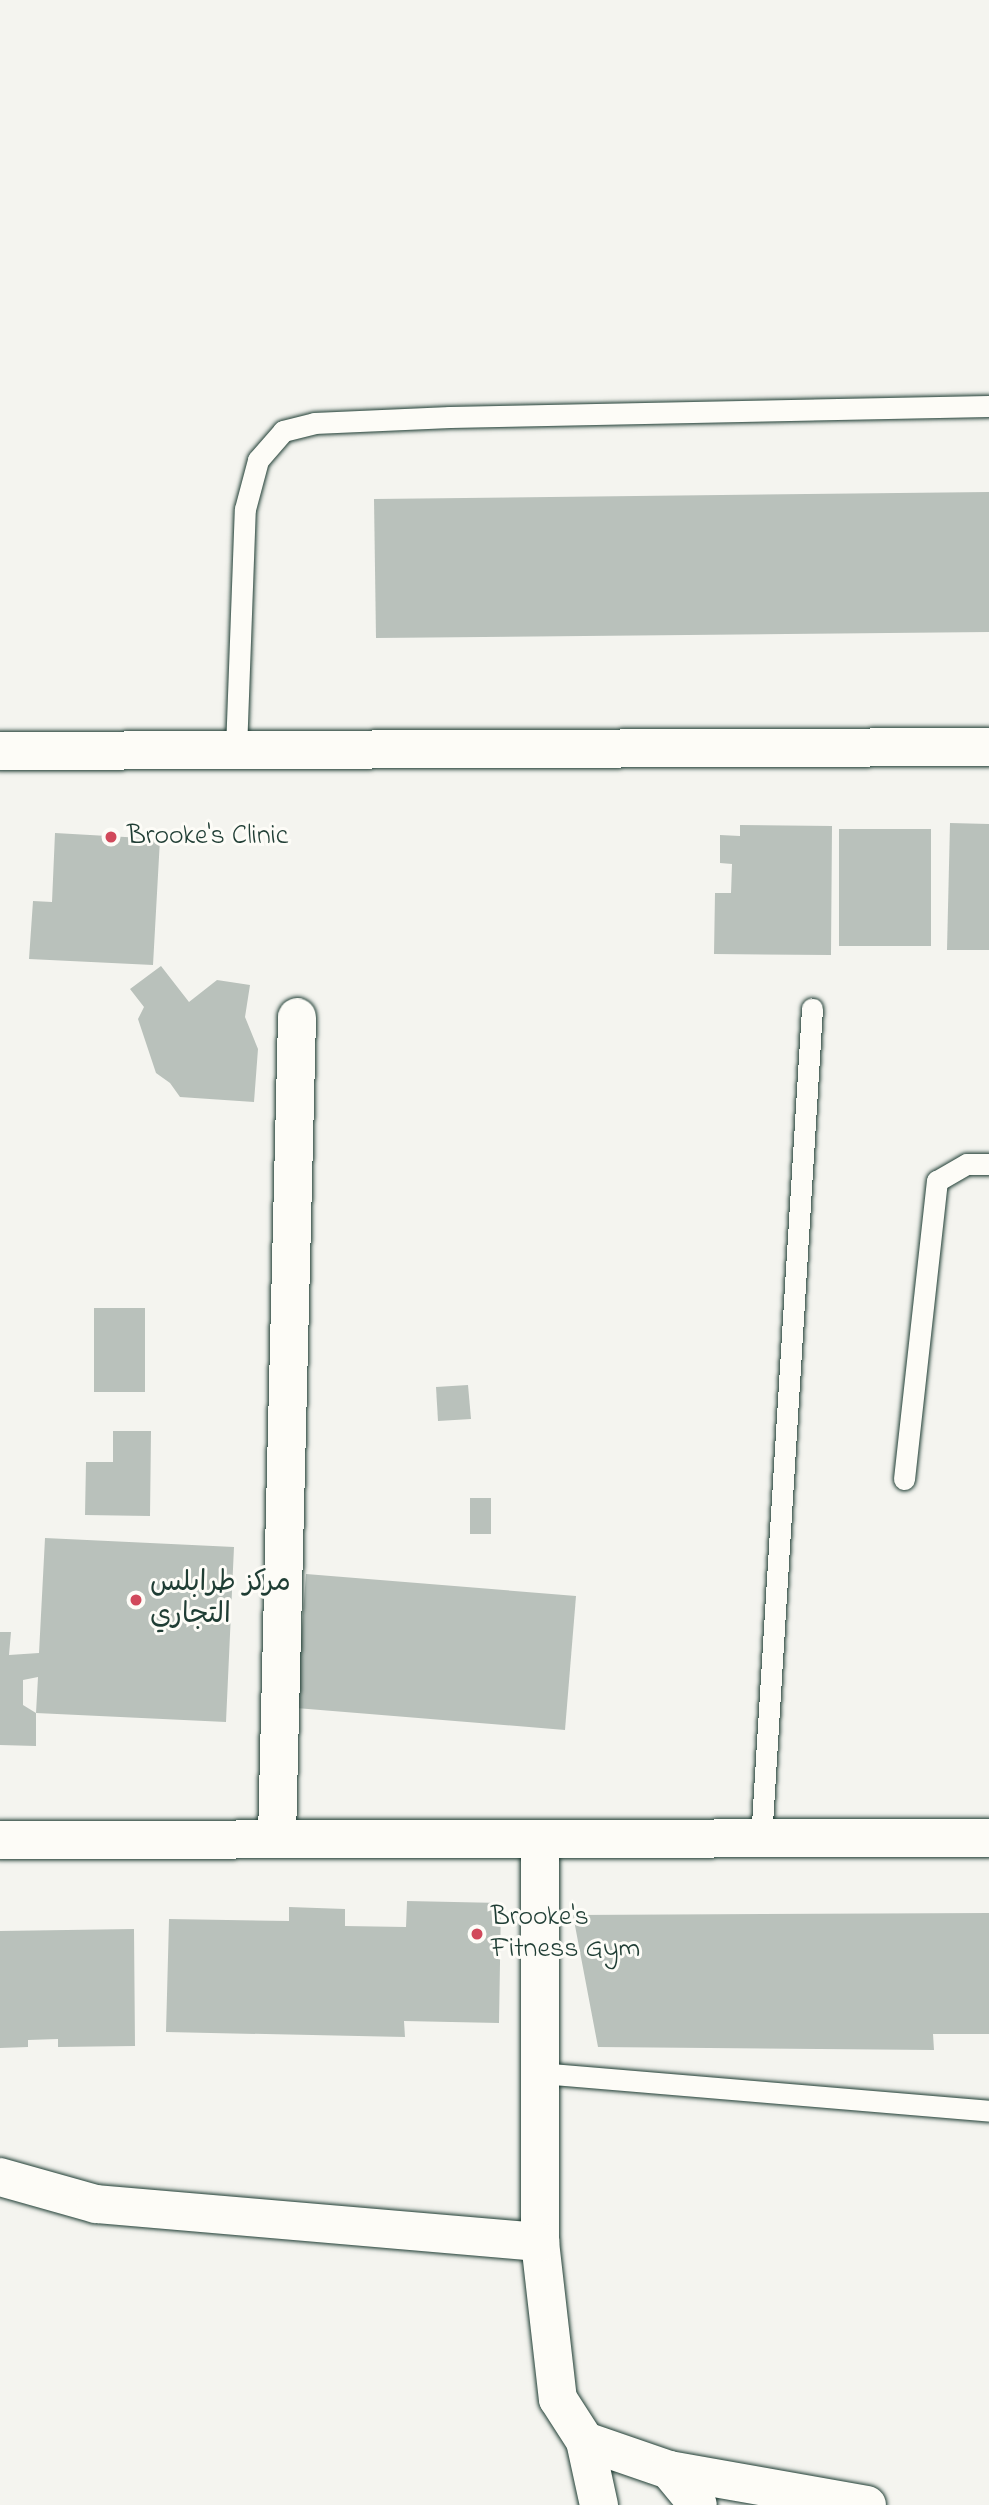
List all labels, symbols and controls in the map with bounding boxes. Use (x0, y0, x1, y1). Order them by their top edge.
place label: Brooke's Clinic (127, 820, 288, 854)
marker: Brooke's Clinic (101, 827, 121, 847)
place label: مركز طرابلس التجاري (150, 1567, 291, 1633)
marker: مركز طرابلس التجاري (128, 1592, 144, 1608)
place label: Brooke's Fitness Gym (491, 1901, 640, 1967)
marker: Brooke's Fitness Gym (469, 1926, 485, 1942)

